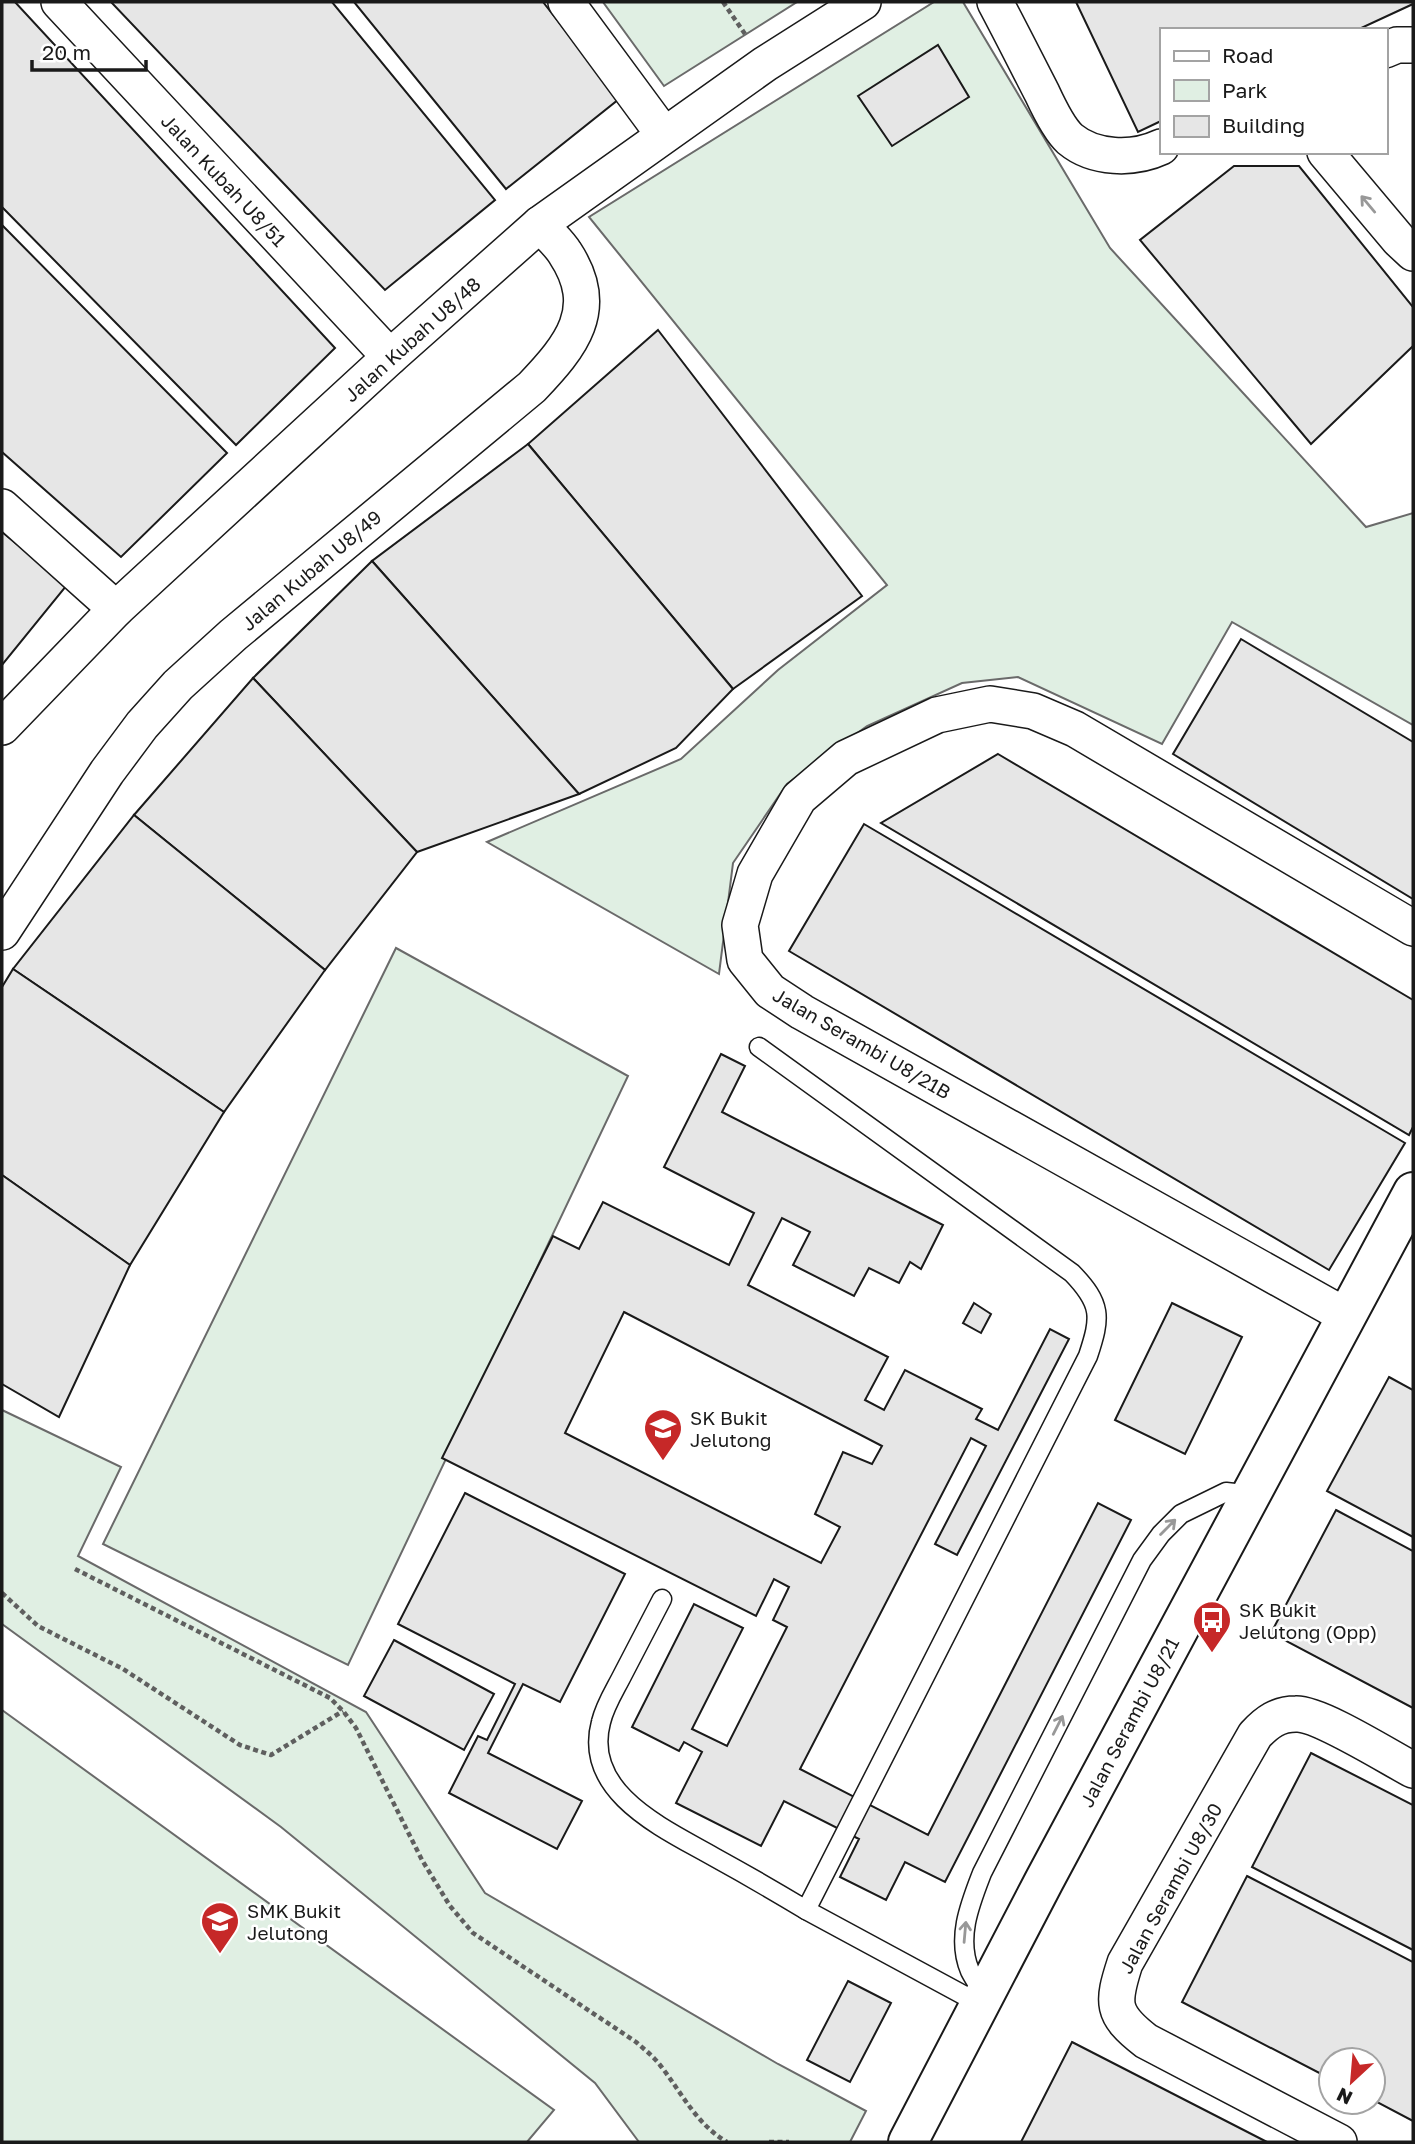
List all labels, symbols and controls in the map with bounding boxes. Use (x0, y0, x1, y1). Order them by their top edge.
scale bar (32, 28, 145, 72)
legend (1160, 28, 1387, 154)
text: 20 m (42, 39, 91, 65)
text: Road (1222, 42, 1273, 68)
text: Park (1222, 77, 1268, 103)
street label: Jalan Kubah U8/51 (157, 109, 291, 251)
text: Building (1222, 112, 1305, 138)
one-way arrow (1360, 195, 1376, 213)
street label: Jalan Kubah U8/48 (339, 272, 485, 406)
street label: Jalan Kubah U8/49 (236, 505, 386, 635)
street label: Jalan Serambi U8/21B (769, 983, 955, 1103)
place label: SK Bukit Jelutong (690, 1406, 772, 1451)
school or university icon: SK Bukit Jelutong (642, 1407, 684, 1462)
one-way arrow (1160, 1519, 1177, 1536)
place label: SK Bukit Jelutong (Opp) (1239, 1598, 1377, 1643)
bus stop icon: SK Bukit Jelutong (Opp) (1191, 1599, 1233, 1654)
street label: Jalan Serambi U8/21 (1075, 1633, 1183, 1811)
one-way arrow (1051, 1715, 1065, 1736)
street label: Jalan Serambi U8/30 (1114, 1799, 1226, 1977)
place label: SMK Bukit Jelutong (247, 1899, 341, 1944)
school or university icon: SMK Bukit Jelutong (199, 1900, 241, 1955)
one-way arrow (959, 1921, 972, 1943)
north arrow (1317, 2046, 1387, 2116)
text: N (1333, 2083, 1356, 2110)

